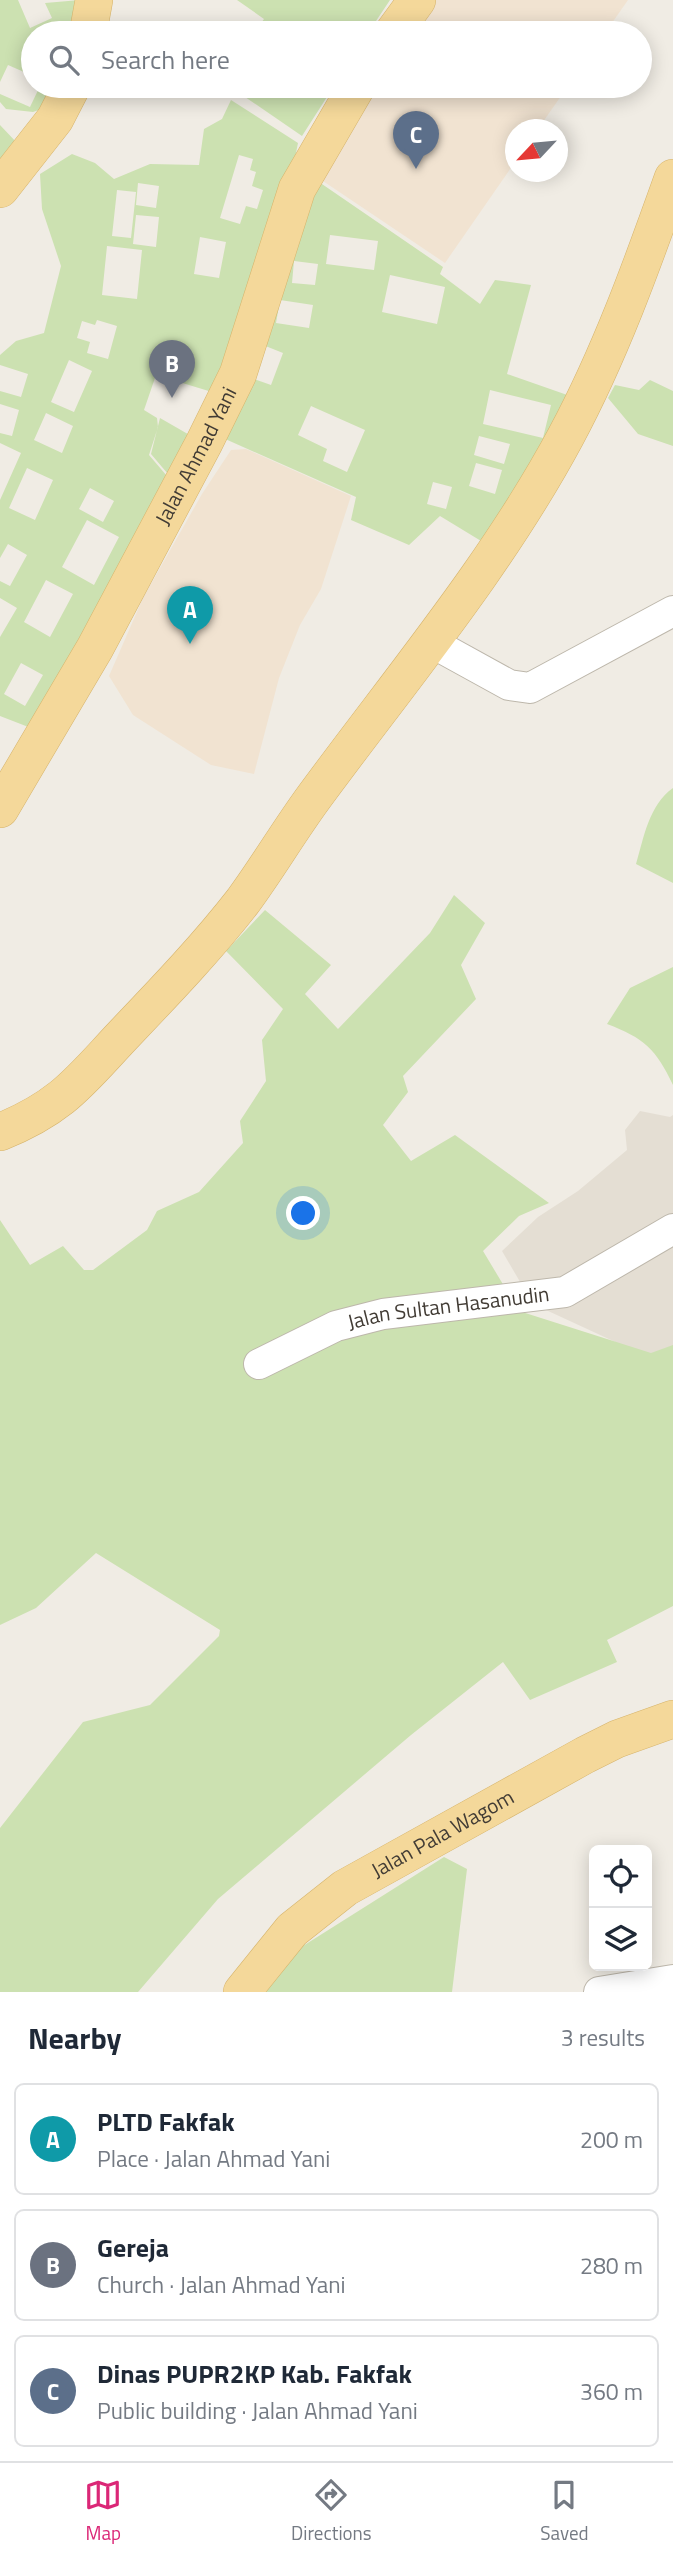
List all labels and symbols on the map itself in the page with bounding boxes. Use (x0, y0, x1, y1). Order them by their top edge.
pin: C (393, 111, 439, 169)
north arrow (505, 119, 568, 182)
pin: B (149, 340, 195, 398)
street label: Jalan Ahmad Yani (146, 381, 244, 530)
pin: A (167, 586, 213, 644)
your location (286, 1196, 320, 1230)
street label: Jalan Sultan Hasanudin (344, 1277, 551, 1337)
street label: Jalan Pala Wagom (365, 1780, 520, 1886)

